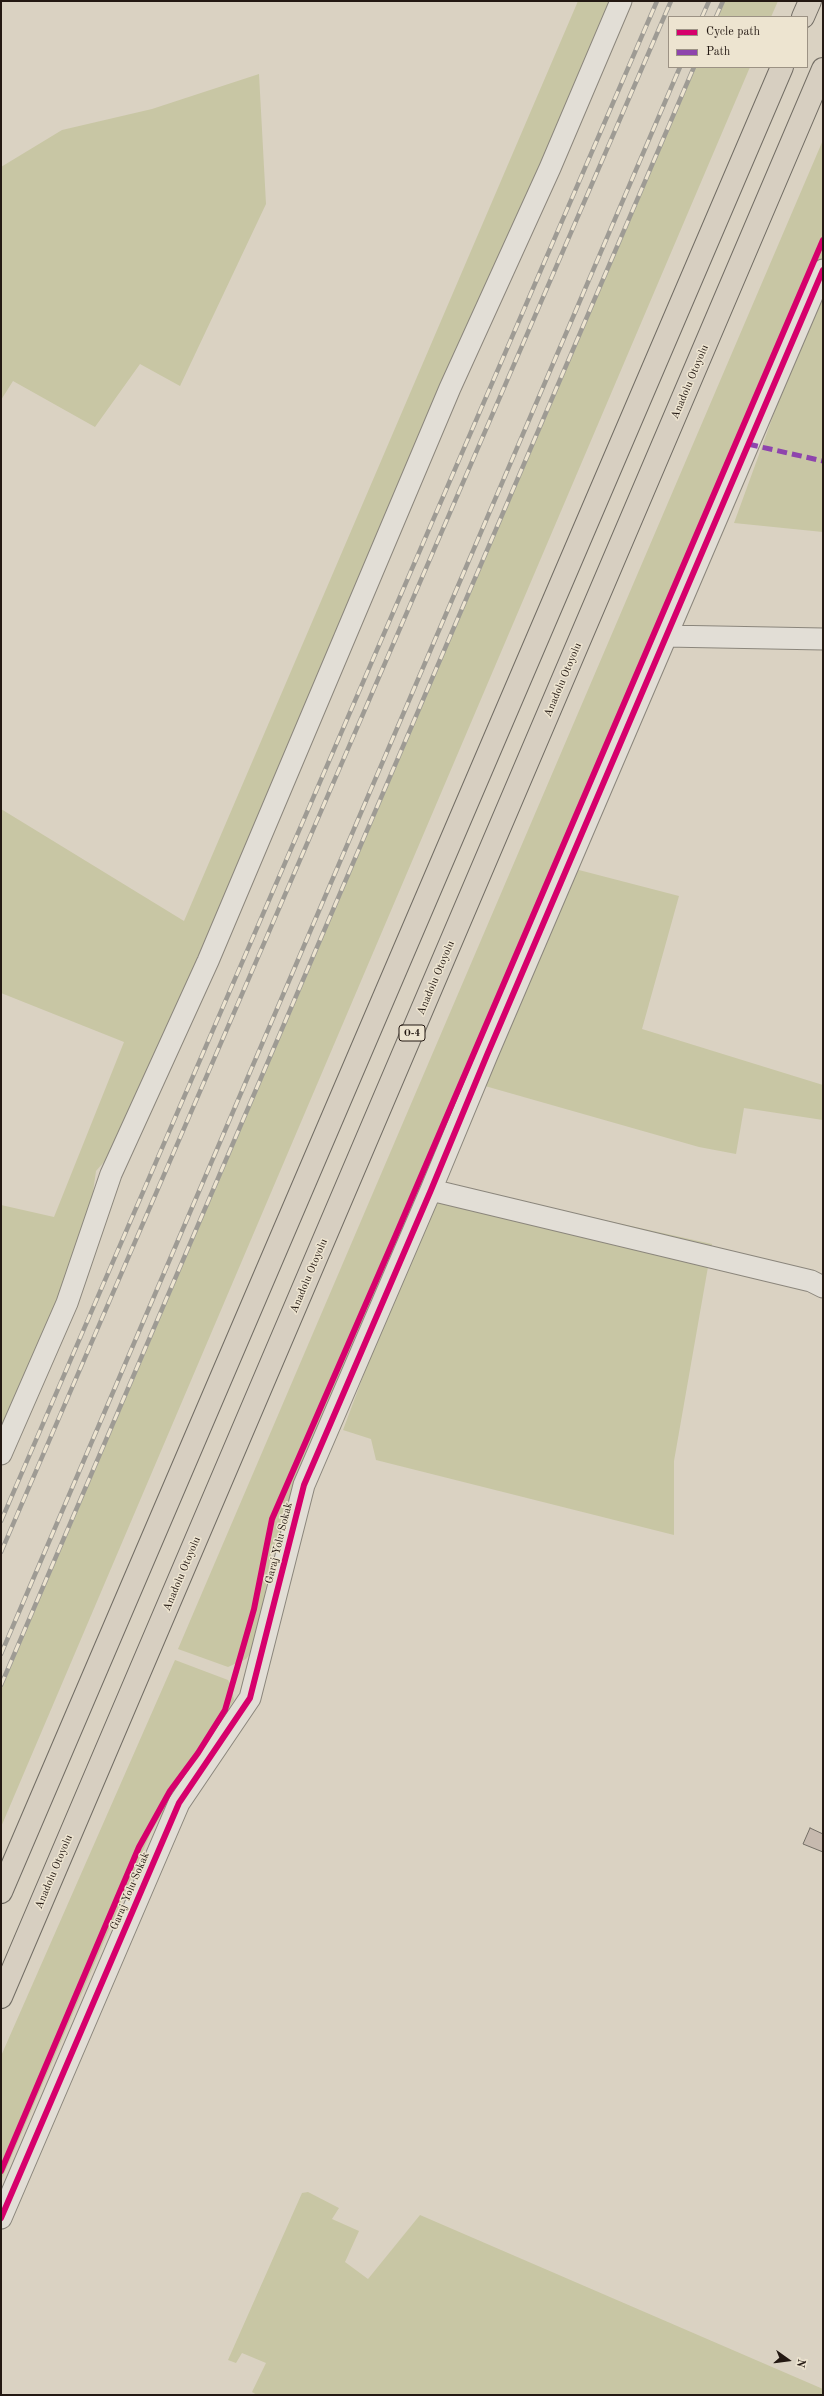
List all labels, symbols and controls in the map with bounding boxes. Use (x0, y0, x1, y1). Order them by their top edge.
legend (668, 16, 808, 68)
text: Cycle path (706, 26, 760, 38)
text: Path (706, 46, 730, 58)
street label: Anadolu Otoyolu (668, 343, 712, 421)
street label: Anadolu Otoyolu (541, 641, 585, 719)
street label: Anadolu Otoyolu (414, 939, 458, 1017)
road number: O-4 (399, 1025, 425, 1041)
street label: Anadolu Otoyolu (287, 1237, 331, 1315)
street label: Garaj Yolu Sokak (262, 1501, 296, 1585)
street label: Anadolu Otoyolu (160, 1535, 204, 1613)
street label: Anadolu Otoyolu (32, 1833, 76, 1911)
street label: Garaj Yolu Sokak (108, 1850, 152, 1932)
north arrow (768, 2340, 808, 2380)
text: N (794, 2358, 806, 2368)

